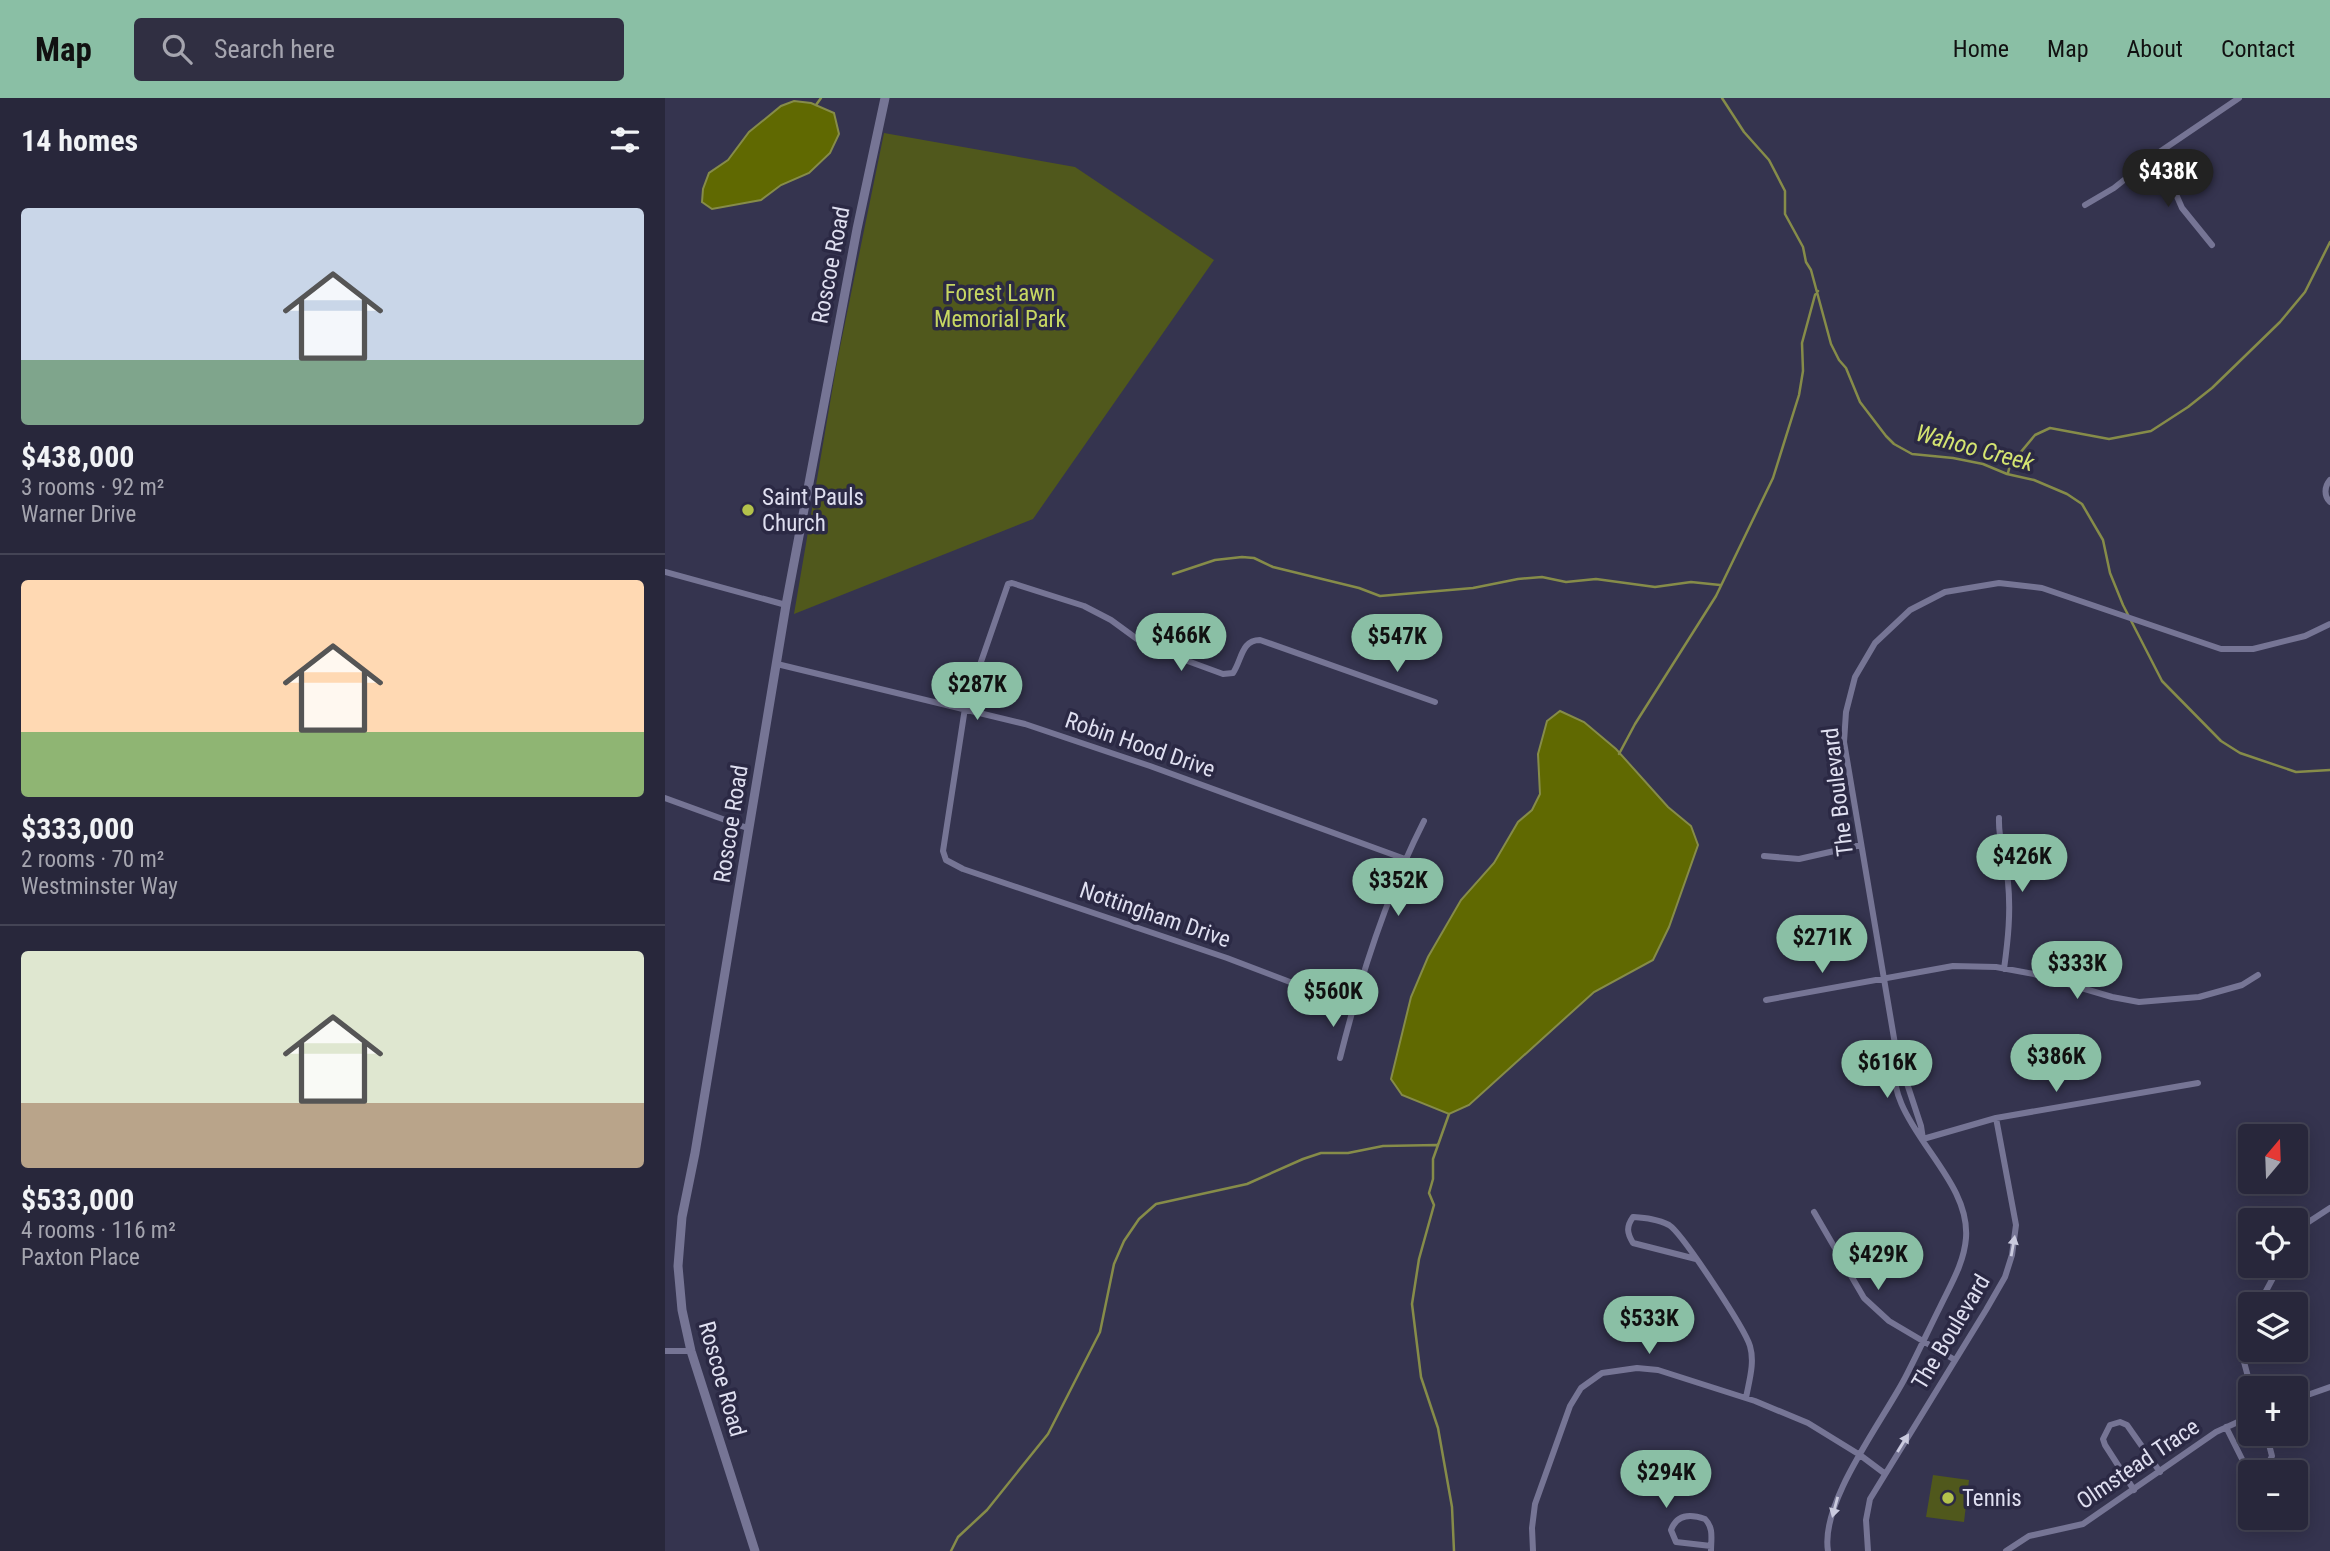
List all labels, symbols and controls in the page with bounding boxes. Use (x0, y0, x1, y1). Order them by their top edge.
search box (134, 18, 624, 81)
text: Map (35, 30, 92, 69)
icon: search (158, 30, 196, 68)
text: Search here (214, 34, 335, 64)
text: Home (1953, 35, 2009, 63)
text: Map (2047, 35, 2089, 63)
text: About (2127, 35, 2183, 63)
text: Contact (2221, 35, 2295, 63)
icon: filters (606, 121, 644, 159)
text: 14 homes (21, 123, 138, 158)
pin: $438K (2119, 150, 2217, 209)
text: $438K (2138, 158, 2198, 185)
street label: Roscoe Road (806, 204, 856, 326)
icon: home (270, 253, 396, 379)
park label: Forest Lawn Memorial Park (934, 280, 1067, 333)
water label: Wahoo Creek (1913, 419, 2038, 477)
text: $438,000 (21, 439, 134, 474)
text: 3 rooms · 92 m² (21, 474, 164, 501)
place label: Saint Pauls Church (762, 484, 864, 537)
text: Warner Drive (21, 501, 136, 528)
marker: Saint Pauls Church (740, 502, 756, 518)
pin: $466K (1132, 614, 1230, 673)
pin: $547K (1348, 614, 1446, 674)
text: $466K (1151, 622, 1211, 649)
text: $547K (1367, 623, 1427, 650)
icon: home (270, 625, 396, 751)
pin: $287K (928, 662, 1026, 722)
text: $287K (947, 671, 1007, 698)
street label: Robin Hood Drive (1062, 707, 1218, 783)
street label: The Boulevard (1817, 726, 1859, 858)
street label: Roscoe Road (708, 763, 754, 885)
text: $333,000 (21, 811, 134, 846)
pin: $426K (1973, 834, 2071, 894)
text: $426K (1992, 843, 2052, 870)
text: 2 rooms · 70 m² (21, 846, 164, 873)
pin: $352K (1349, 858, 1447, 918)
text: $352K (1368, 867, 1428, 894)
text: Westminster Way (21, 873, 178, 900)
street label: Nottingham Drive (1076, 877, 1234, 953)
pin: $271K (1773, 916, 1871, 975)
text: $271K (1792, 924, 1852, 951)
pin: $333K (2028, 942, 2126, 1001)
text: $333K (2047, 950, 2107, 977)
pin: $560K (1284, 970, 1382, 1029)
text: $560K (1303, 978, 1363, 1005)
icon: home (270, 996, 396, 1122)
pin: $386K (2007, 1034, 2105, 1094)
pin: $616K (1838, 1040, 1936, 1100)
text: $386K (2026, 1043, 2086, 1070)
text: $616K (1857, 1049, 1917, 1076)
north arrow (2238, 1124, 2308, 1194)
map controls (2238, 1124, 2308, 1530)
text: $533,000 (21, 1182, 134, 1217)
button: locate (2238, 1208, 2308, 1278)
text: 4 rooms · 116 m² (21, 1217, 176, 1244)
pin: $429K (1829, 1232, 1927, 1292)
one-way arrow (2008, 1235, 2019, 1257)
text: $429K (1848, 1241, 1908, 1268)
text: Paxton Place (21, 1244, 140, 1271)
street label: The Boulevard (1906, 1270, 1996, 1394)
button: layers (2238, 1292, 2308, 1362)
pin: $533K (1600, 1296, 1698, 1356)
text: $533K (1619, 1305, 1679, 1332)
street label: Roscoe Road (693, 1318, 751, 1440)
button: + (2238, 1376, 2308, 1446)
street label: Olmstead Trace (2072, 1413, 2204, 1515)
one-way arrow (1896, 1434, 1909, 1453)
pin: $294K (1617, 1450, 1715, 1510)
text: $294K (1636, 1459, 1696, 1486)
button: − (2238, 1460, 2308, 1530)
place label: Tennis (1962, 1485, 2022, 1512)
marker: Tennis (1940, 1490, 1956, 1506)
one-way arrow (1830, 1497, 1840, 1518)

